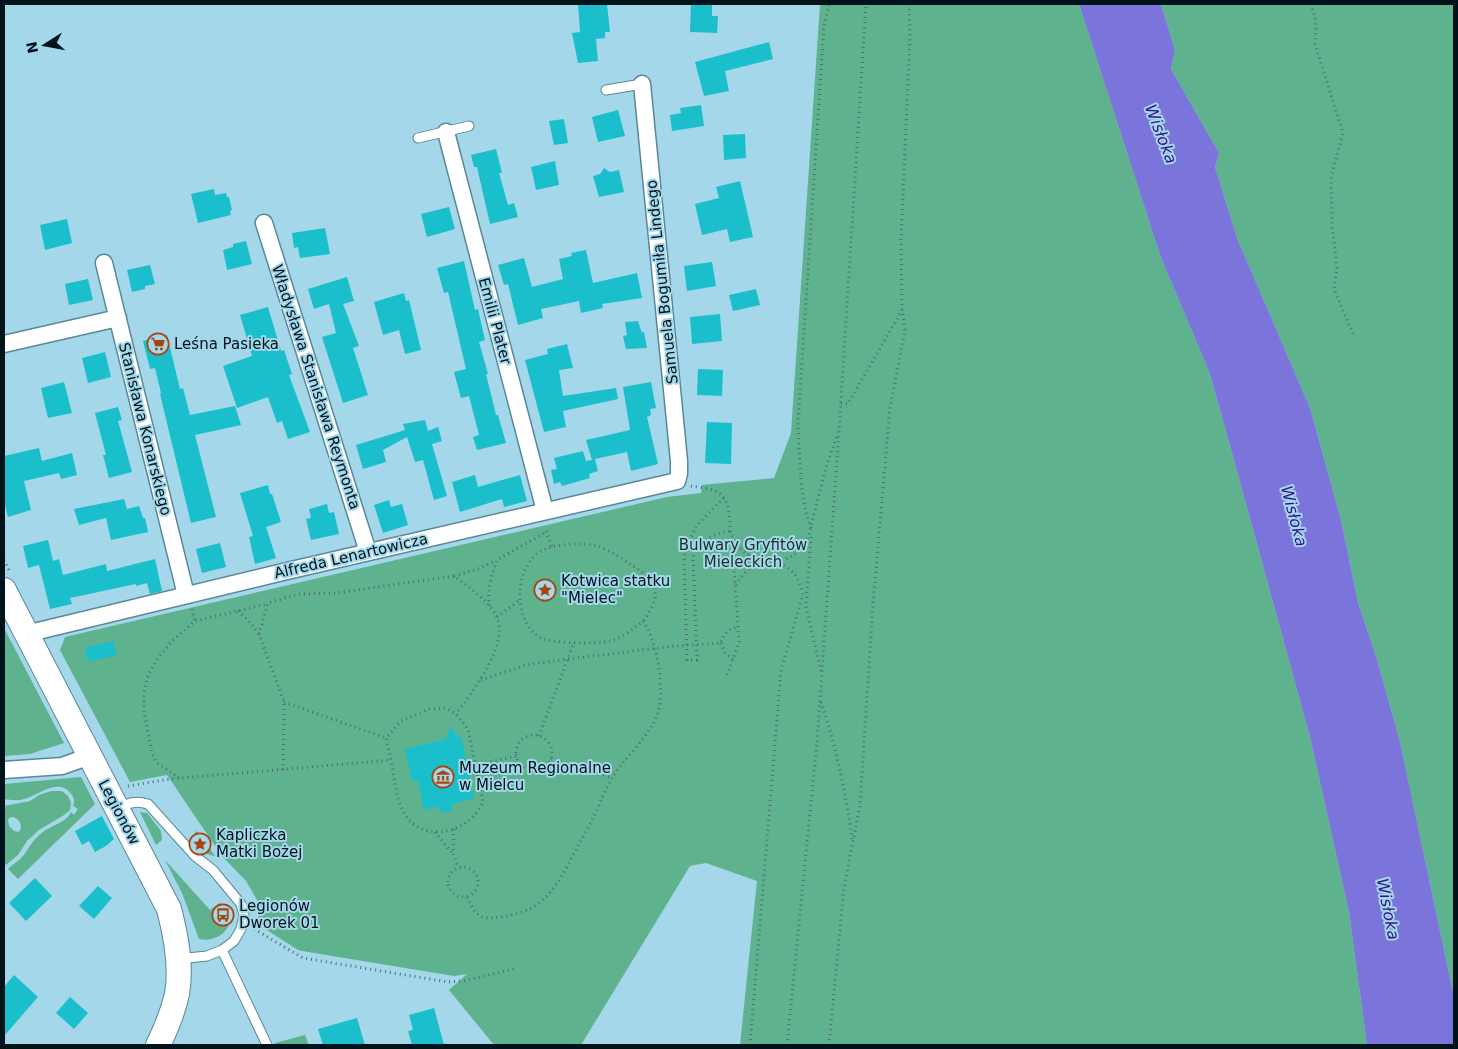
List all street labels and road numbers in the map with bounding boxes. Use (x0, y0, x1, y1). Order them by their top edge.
street label: Samuela Bogumiła Lindego (642, 179, 682, 385)
street label: Władysława Stanisława Reymonta (268, 262, 364, 512)
street label: Emilii Plater (475, 276, 515, 367)
street label: Stanisława Konarskiego (115, 341, 175, 517)
street label: Alfreda Lenartowicza (272, 530, 430, 582)
street label: Legionów (94, 776, 144, 848)

